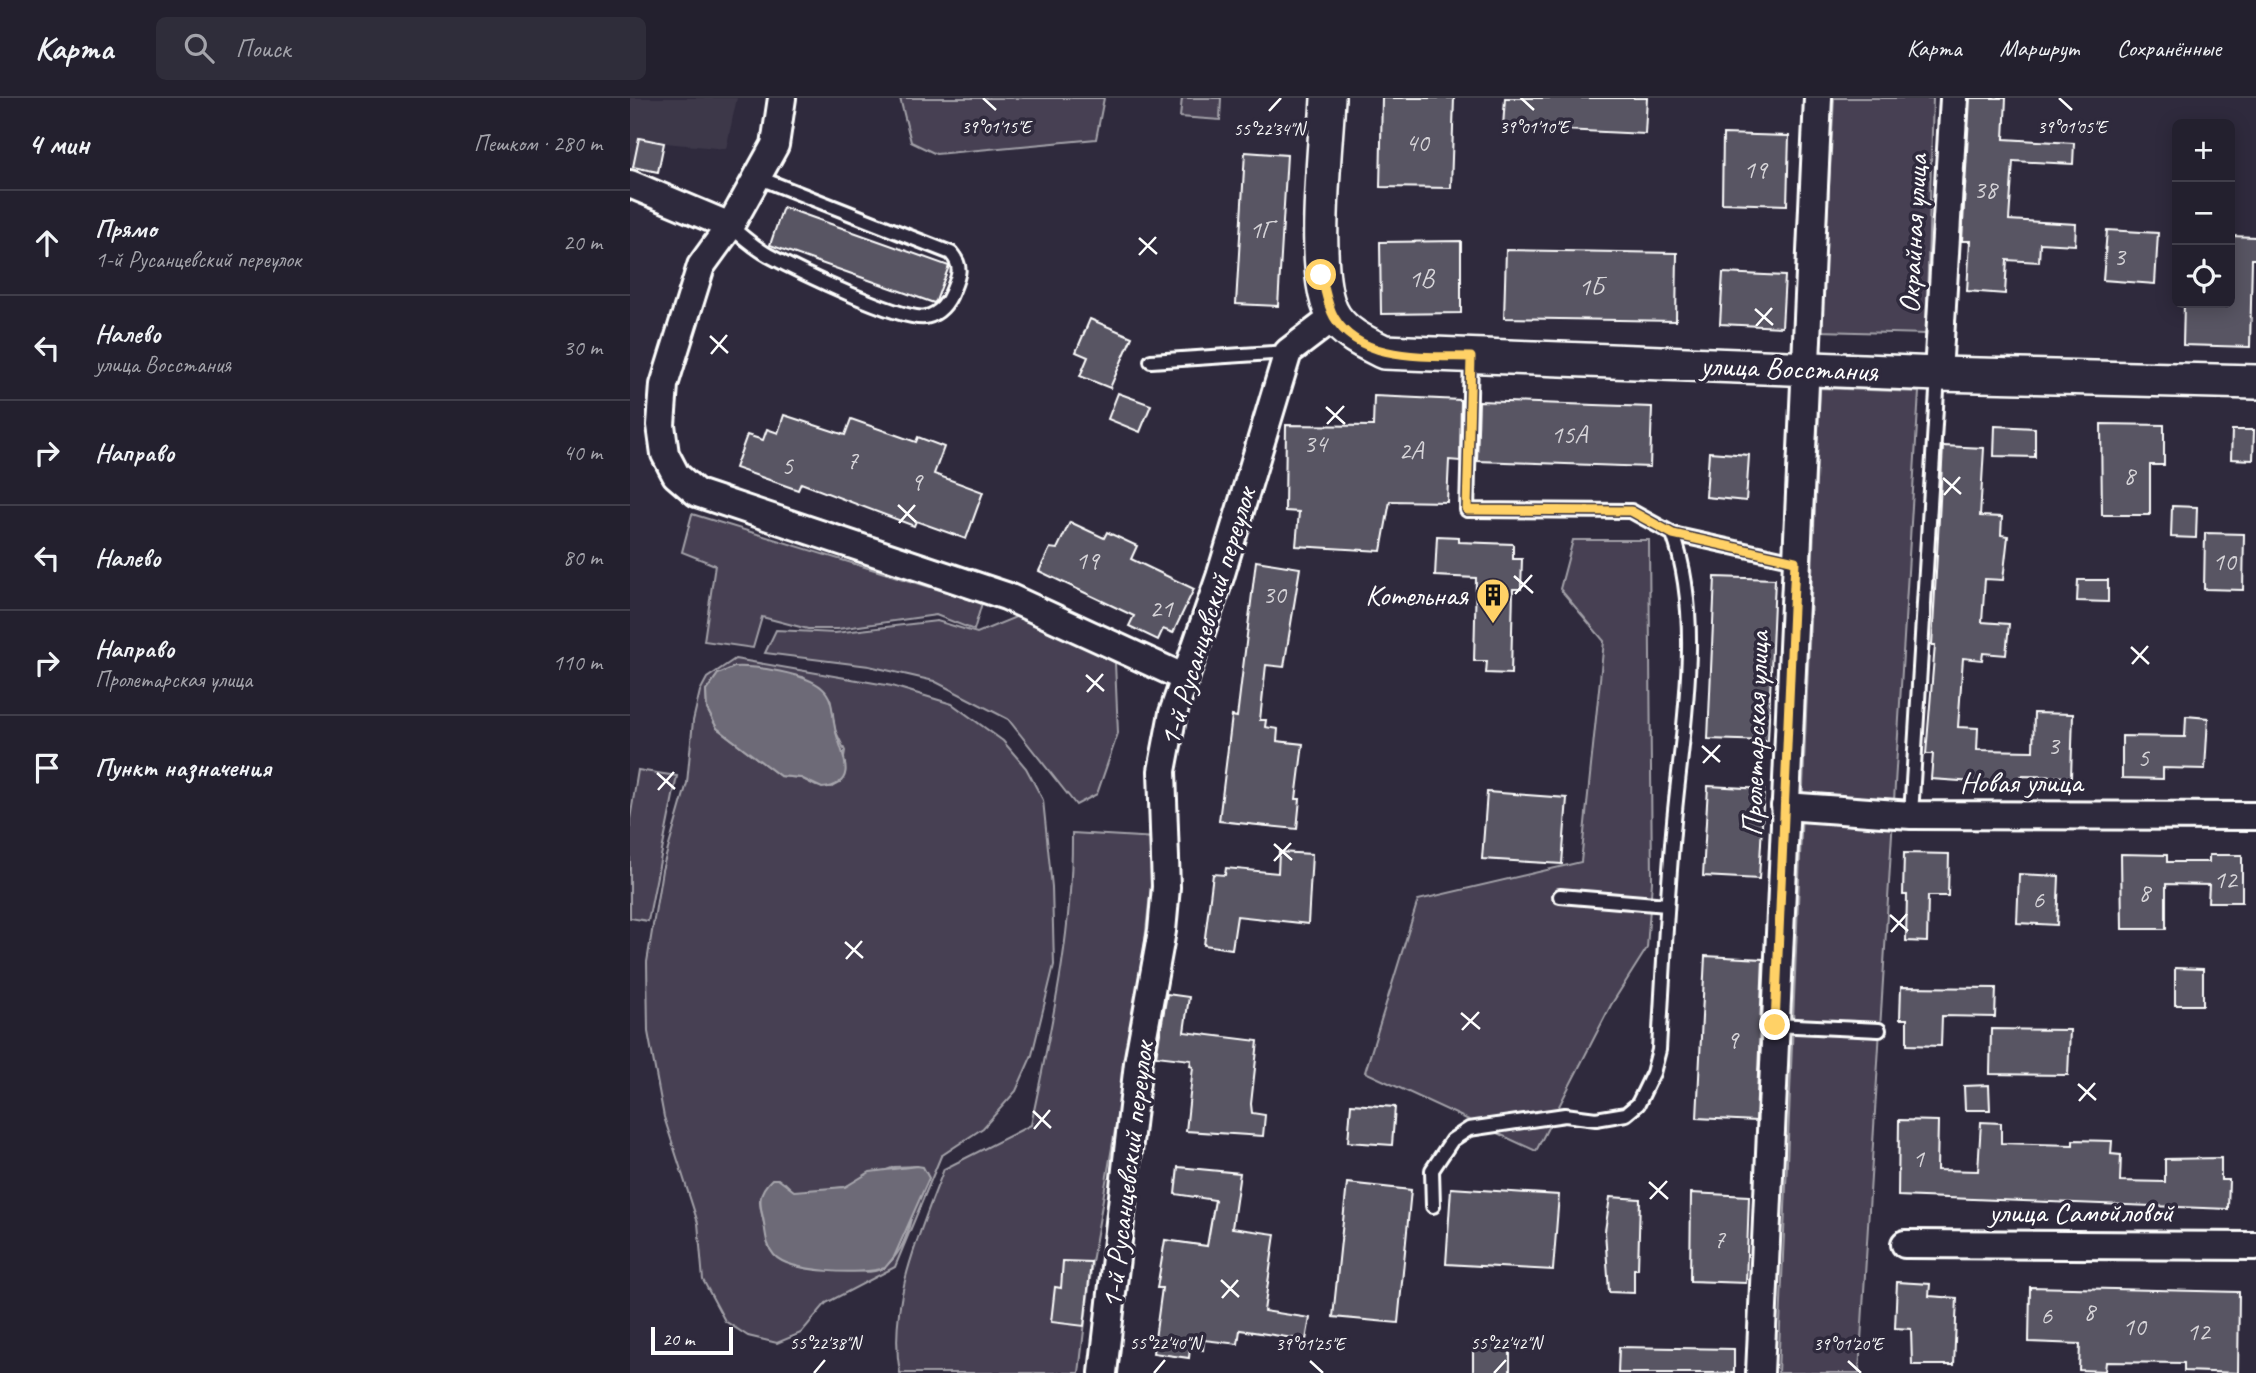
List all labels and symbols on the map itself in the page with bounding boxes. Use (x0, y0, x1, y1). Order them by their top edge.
text: 39°01'15"E (961, 116, 1033, 138)
text: 39°01'10"E (1499, 116, 1571, 138)
text: 39°01'05"E (2037, 116, 2109, 138)
text: 55°22'34"N (1234, 118, 1308, 140)
house number: 40 (1405, 126, 1431, 159)
street label: Окрайная улица (1890, 152, 1936, 315)
house number: 19 (1743, 153, 1769, 186)
house number: 38 (1973, 173, 1999, 206)
house number: 1Г (1249, 213, 1278, 246)
house number: 3 (2113, 240, 2127, 273)
route start (1305, 259, 1336, 290)
house number: 1В (1408, 262, 1435, 295)
house number: 1Б (1579, 270, 1607, 303)
street label: улица Восстания (1698, 346, 1880, 390)
house number: 15А (1551, 418, 1589, 451)
house number: 34 (1303, 427, 1329, 460)
house number: 2А (1399, 434, 1425, 467)
house number: 7 (846, 444, 859, 477)
house number: 5 (781, 449, 794, 482)
house number: 8 (2123, 459, 2137, 492)
house number: 9 (910, 465, 924, 498)
street label: 1-й Русанцевский переулок (1150, 480, 1265, 751)
house number: 19 (1075, 544, 1101, 577)
house number: 10 (2212, 545, 2238, 578)
place label: Котельная (1365, 576, 1469, 614)
building icon: Котельная (1474, 576, 1512, 625)
house number: 30 (1262, 578, 1288, 611)
house number: 21 (1149, 592, 1174, 625)
street label: Пролетарская улица (1732, 629, 1778, 837)
house number: 3 (2047, 729, 2061, 762)
house number: 5 (2137, 741, 2150, 774)
street label: Новая улица (1960, 763, 2085, 801)
house number: 12 (2213, 863, 2239, 896)
house number: 8 (2138, 876, 2152, 909)
house number: 6 (2032, 883, 2045, 916)
route end (1759, 1009, 1790, 1040)
house number: 9 (1726, 1023, 1740, 1056)
street label: 1-й Русанцевский переулок (1092, 1037, 1163, 1311)
house number: 1 (1912, 1142, 1925, 1175)
street label: улица Самойловой (1987, 1193, 2175, 1231)
house number: 7 (1713, 1223, 1726, 1256)
house number: 8 (2083, 1295, 2097, 1328)
house number: 6 (2040, 1299, 2053, 1332)
house number: 10 (2122, 1310, 2148, 1343)
house number: 12 (2186, 1315, 2212, 1348)
scale bar (651, 1324, 733, 1356)
text: 55°22'38"N (790, 1332, 864, 1354)
text: 55°22'40"N (1130, 1332, 1204, 1354)
text: 55°22'42"N (1471, 1332, 1545, 1354)
text: 39°01'25"E (1275, 1333, 1347, 1355)
text: 39°01'20"E (1813, 1333, 1885, 1355)

